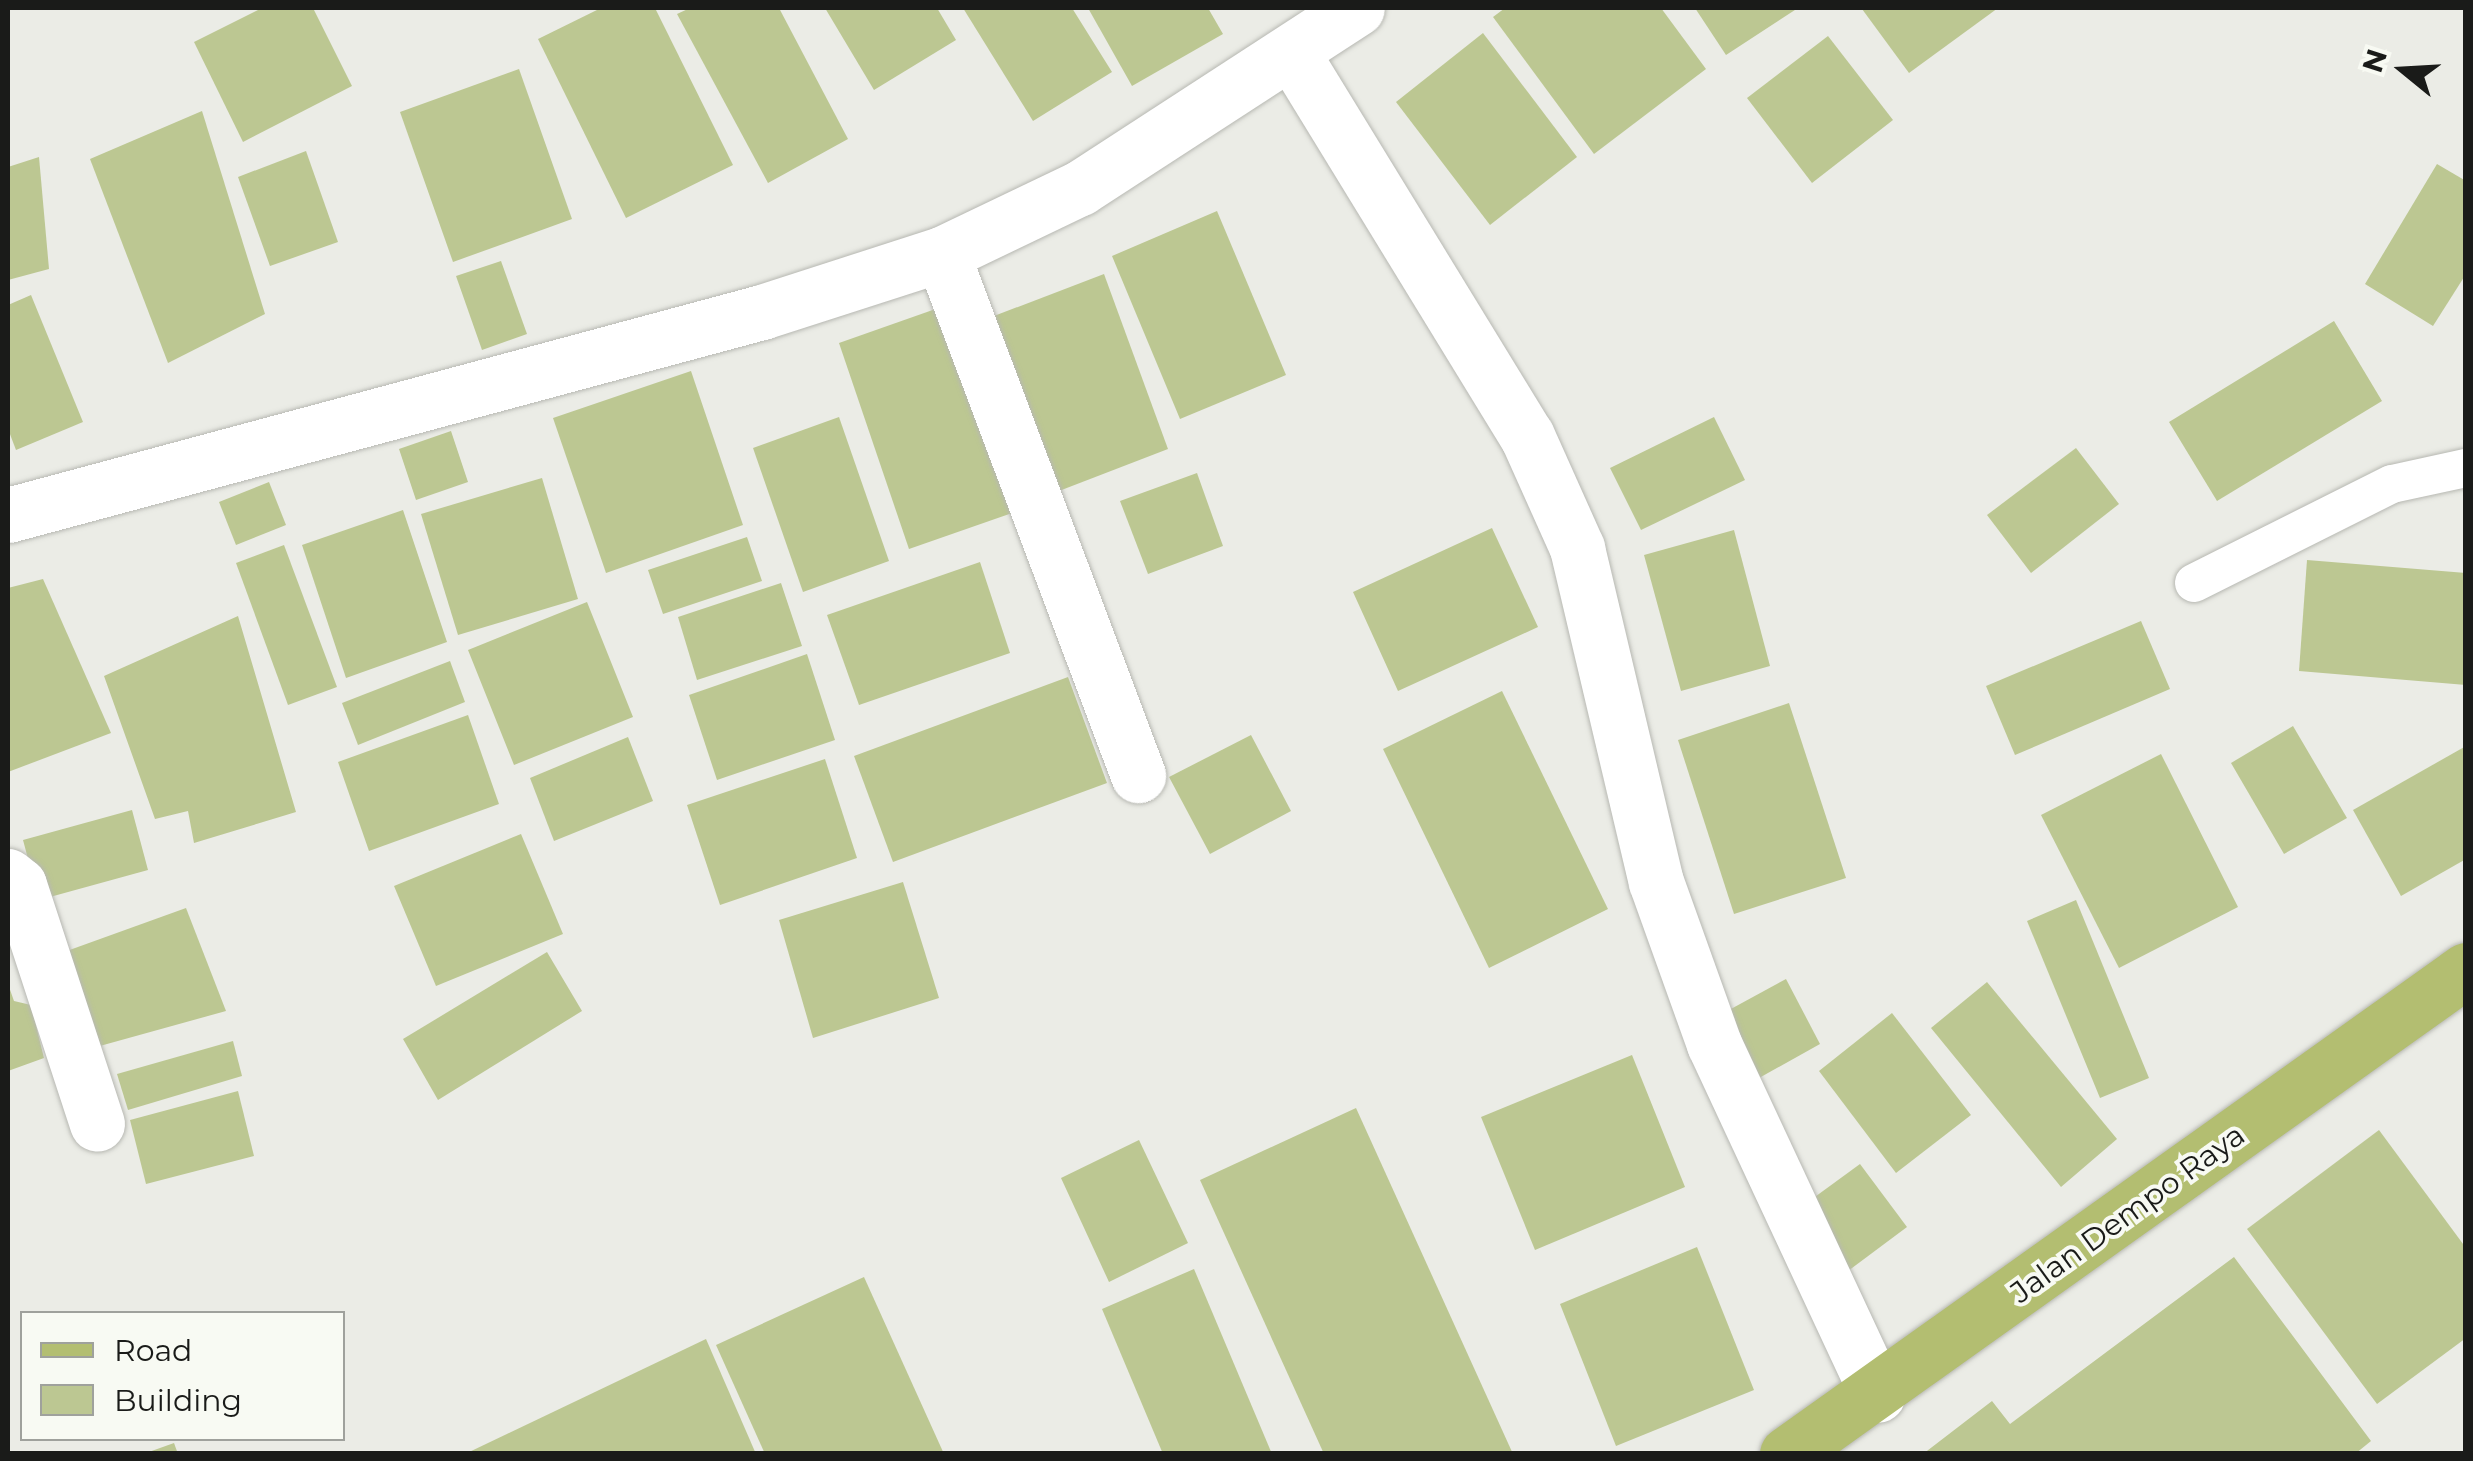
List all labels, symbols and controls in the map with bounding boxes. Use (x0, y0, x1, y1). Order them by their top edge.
north arrow (2353, 20, 2453, 120)
text: N (2355, 45, 2394, 77)
street label: Jalan Dempo Raya (2004, 1117, 2252, 1311)
legend (20, 1311, 345, 1441)
text: Road (114, 1332, 192, 1369)
text: Building (114, 1382, 242, 1419)

